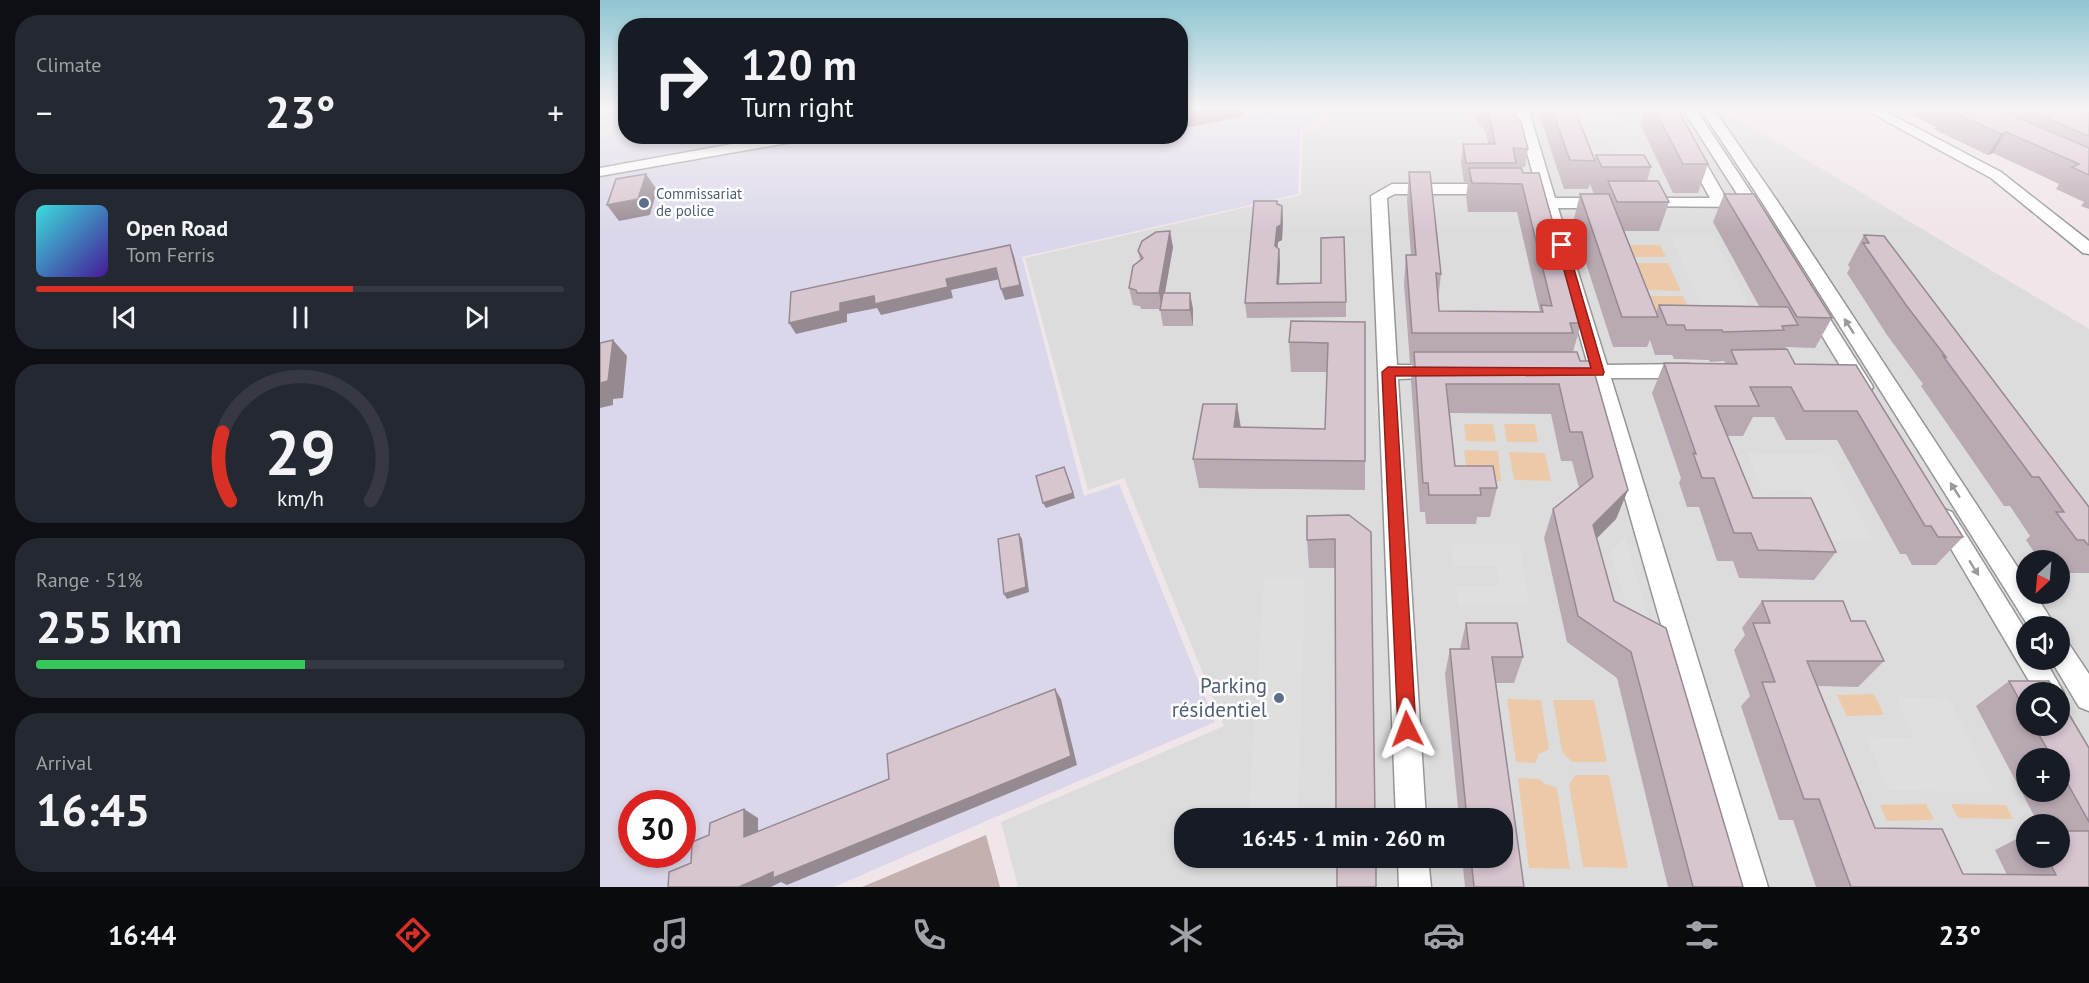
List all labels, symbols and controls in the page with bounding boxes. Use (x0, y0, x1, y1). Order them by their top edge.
text: 120 m (741, 37, 857, 92)
icon: right (642, 42, 720, 120)
text: Climate (36, 52, 102, 78)
text: 23° (265, 82, 335, 140)
text: Turn right (741, 90, 854, 124)
text: − (36, 91, 53, 134)
text: + (547, 91, 564, 134)
place label: Commissariat de police (656, 184, 742, 220)
marker: Commissariat de police (637, 196, 651, 210)
text: Open Road (126, 214, 228, 242)
pin (1536, 219, 1587, 270)
icon: arrive (1545, 228, 1578, 261)
text: Tom Ferris (126, 242, 215, 268)
icon: previous (108, 301, 141, 334)
icon: pause (284, 301, 317, 334)
icon: next (460, 301, 493, 334)
one-way arrow (1844, 317, 1855, 334)
text: 29 (265, 411, 335, 492)
one-way arrow (1949, 482, 1961, 498)
text: km/h (276, 484, 323, 512)
north arrow (2016, 550, 2070, 604)
map controls (2016, 550, 2070, 868)
one-way arrow (1968, 560, 1979, 576)
text: Range · 51% (36, 567, 143, 593)
text: 255 km (36, 597, 182, 655)
button: sound (2016, 616, 2070, 670)
place label: Parking résidentiel (1172, 672, 1267, 723)
button: search (2016, 682, 2070, 736)
marker: Parking résidentiel (1272, 691, 1286, 705)
position arrow (1375, 697, 1439, 761)
button: + (2016, 748, 2070, 802)
text: Arrival (36, 750, 92, 776)
text: 16:45 (36, 780, 150, 838)
speed limit sign: 30 (618, 790, 696, 868)
button: − (2016, 814, 2070, 868)
text: 16:45 · 1 min · 260 m (1242, 824, 1445, 852)
icon: directions (392, 914, 434, 956)
icon: music (650, 914, 692, 956)
icon: phone (908, 914, 950, 956)
icon: climate (1165, 914, 1207, 956)
icon: car (1423, 914, 1465, 956)
icon: filters (1681, 914, 1723, 956)
text: 16:44 (108, 918, 176, 952)
text: 23° (1939, 918, 1981, 952)

